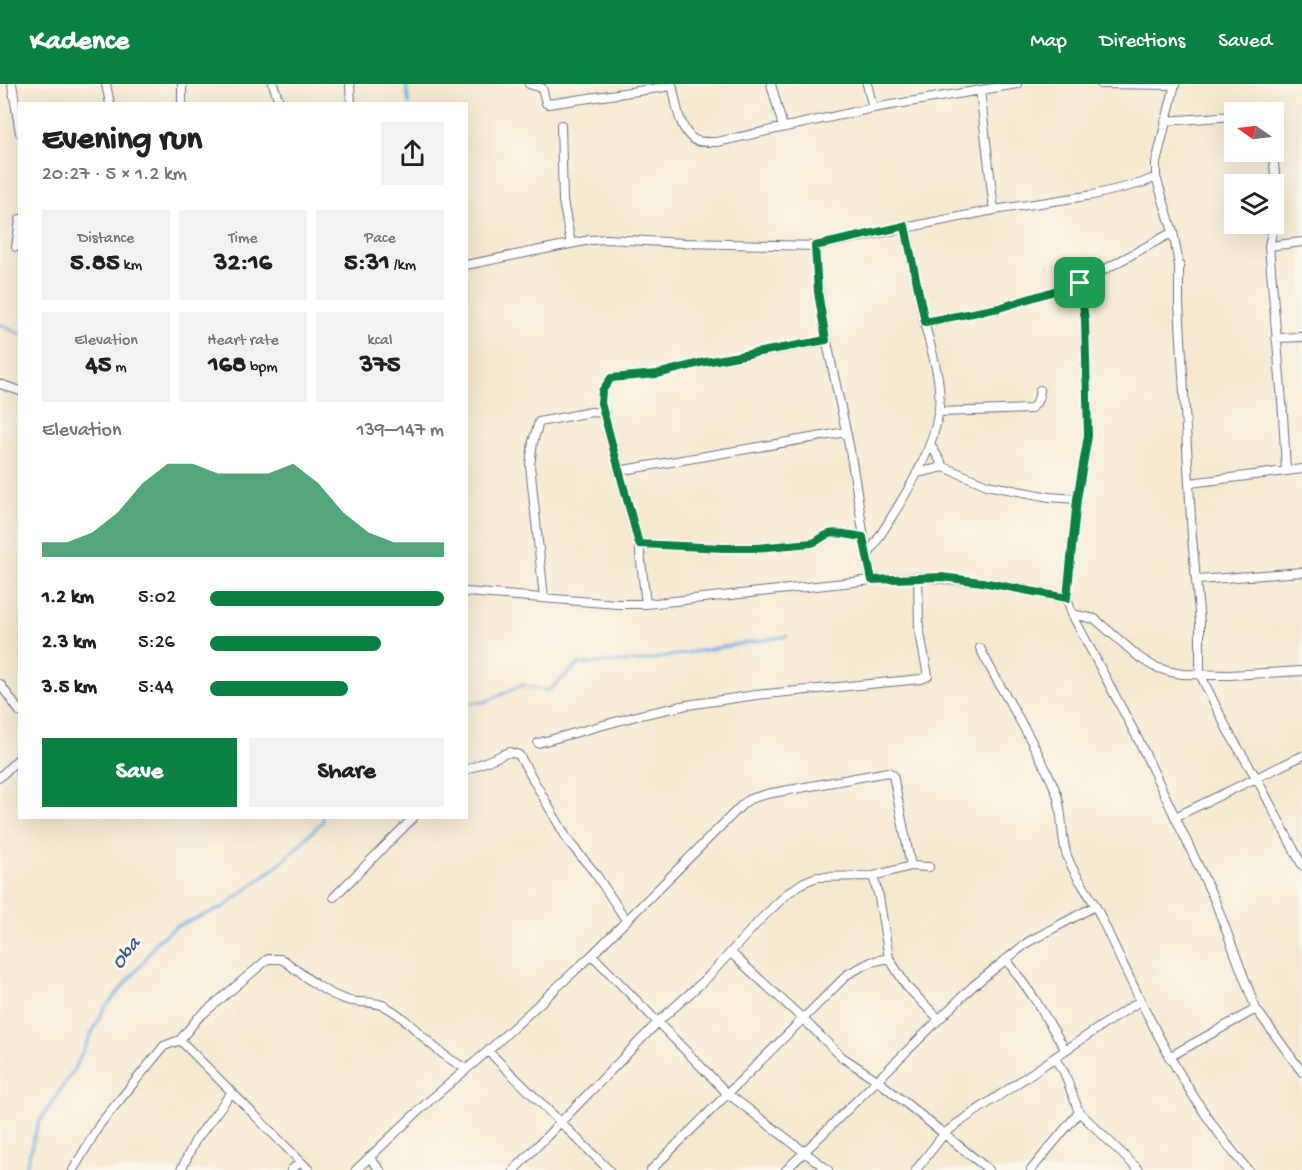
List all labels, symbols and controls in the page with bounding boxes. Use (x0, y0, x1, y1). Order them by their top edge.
text: Kadence (30, 26, 129, 59)
text: Map (1030, 30, 1067, 55)
text: Directions (1100, 30, 1185, 55)
text: Saved (1218, 30, 1272, 55)
north arrow (1224, 102, 1284, 162)
map controls (1224, 102, 1284, 234)
text: Evening run (42, 122, 202, 160)
button: share (381, 122, 444, 185)
text: 20:27 · 5 × 1.2 km (42, 164, 187, 187)
button: layers (1224, 174, 1284, 234)
text: Distance (78, 230, 134, 249)
text: Time (228, 230, 258, 249)
text: Pace (364, 230, 396, 249)
text: 5.85 (70, 249, 120, 280)
text: 32:16 (214, 249, 272, 280)
text: 5:31 (344, 249, 390, 280)
text: km (120, 257, 142, 276)
text: /km (390, 257, 416, 276)
pin (1054, 257, 1105, 308)
icon: arrive (1063, 266, 1096, 299)
text: Elevation (74, 332, 138, 351)
text: Heart rate (207, 332, 279, 351)
text: kcal (368, 332, 392, 351)
text: 45 (85, 351, 111, 382)
text: 168 (208, 351, 246, 382)
text: 375 (360, 351, 400, 382)
text: m (111, 359, 127, 378)
text: bpm (246, 359, 278, 378)
text: Elevation (42, 420, 122, 443)
text: 139–147 m (356, 420, 444, 443)
text: 1.2 km (42, 587, 94, 610)
text: 5:02 (138, 587, 176, 610)
text: 2.3 km (42, 632, 96, 655)
text: 5:26 (138, 632, 175, 655)
text: 3.5 km (42, 677, 97, 700)
text: 5:44 (138, 677, 174, 700)
button: Save (42, 738, 237, 807)
button: Share (249, 738, 444, 807)
water label: Oba (108, 932, 148, 974)

